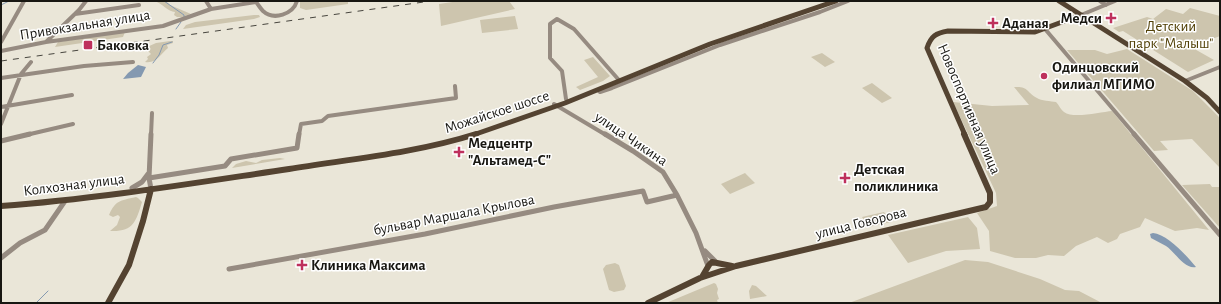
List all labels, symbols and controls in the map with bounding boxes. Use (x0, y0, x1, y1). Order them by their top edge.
street label: Привокзальная улица (19, 7, 151, 43)
place label: Медси (1061, 11, 1102, 26)
marker: Медси (1105, 12, 1117, 24)
place label: Аданая (1002, 16, 1049, 31)
marker: Аданая (987, 17, 999, 29)
park label: Детский парк "Малыш" (1128, 19, 1214, 51)
place label: Баковка (97, 38, 149, 53)
marker: Баковка (82, 39, 94, 51)
street label: Новоспортивная улица (935, 42, 1003, 177)
place label: Одинцовский филиал МГИМО (1052, 60, 1155, 92)
marker: Одинцовский филиал МГИМО (1039, 71, 1049, 81)
street label: Можайское шоссе (443, 88, 551, 136)
street label: улица Чикина (591, 109, 670, 169)
place label: Медцентр "Альтамед-С" (468, 136, 551, 168)
marker: Медцентр "Альтамед-С" (453, 146, 465, 158)
place label: Детская поликлиника (854, 162, 938, 194)
street label: Колхозная улица (23, 171, 126, 199)
marker: Детская поликлиника (839, 172, 851, 184)
street label: бульвар Маршала Крылова (372, 192, 536, 238)
street label: улица Говорова (813, 204, 908, 242)
place label: Клиника Максима (311, 258, 426, 273)
marker: Клиника Максима (296, 259, 308, 271)

